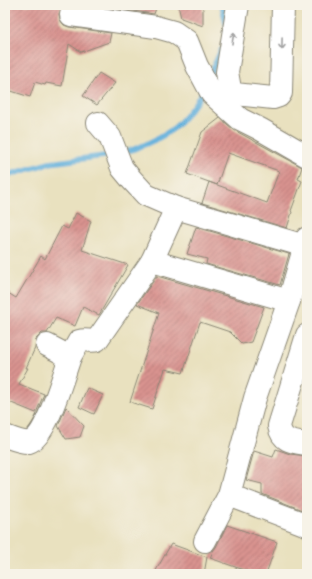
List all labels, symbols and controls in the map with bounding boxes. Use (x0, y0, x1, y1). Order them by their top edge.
one-way arrow (229, 32, 237, 45)
one-way arrow (278, 37, 286, 50)

